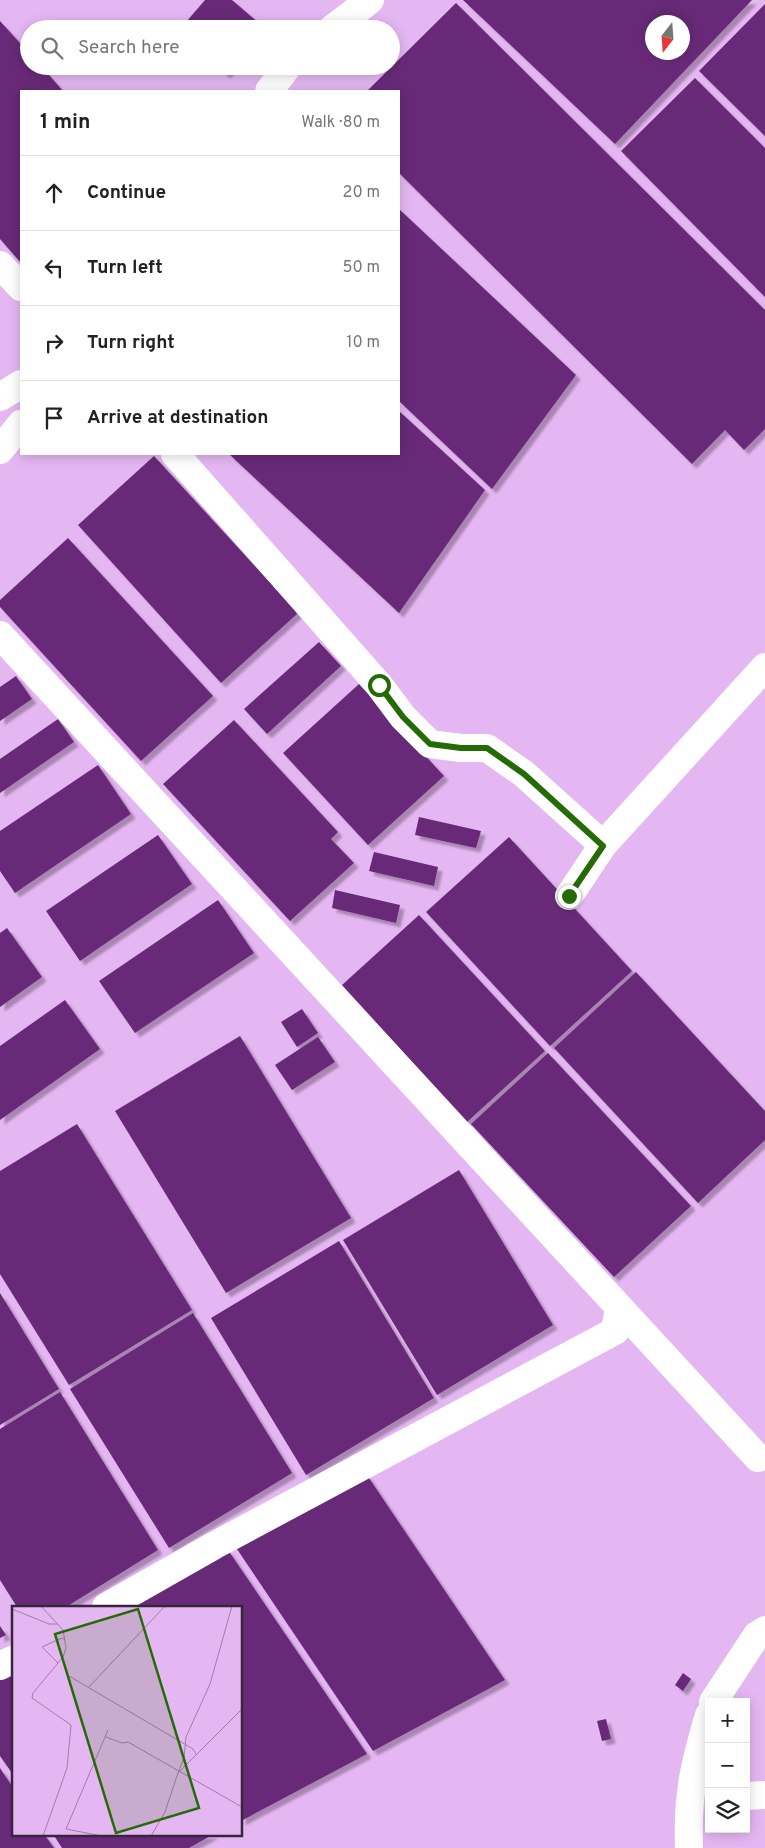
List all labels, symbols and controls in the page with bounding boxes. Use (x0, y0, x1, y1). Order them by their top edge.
north arrow (645, 15, 690, 60)
search box (20, 20, 400, 75)
icon: search (38, 34, 66, 62)
text: Search here (78, 36, 180, 60)
text: 1 min (40, 109, 90, 136)
text: Walk · 80 m (301, 113, 380, 133)
icon: ahead (40, 179, 68, 207)
text: Continue (87, 181, 166, 205)
text: 20 m (343, 183, 380, 203)
icon: left (40, 254, 68, 282)
text: Turn left (87, 256, 163, 280)
text: 50 m (343, 258, 380, 278)
icon: right (40, 329, 68, 357)
text: Turn right (87, 331, 175, 355)
text: 10 m (346, 333, 380, 353)
icon: arrive (40, 404, 68, 432)
text: Arrive at destination (87, 406, 268, 430)
route start (368, 674, 391, 697)
route end (558, 885, 581, 908)
inset map (12, 1606, 242, 1836)
map controls (705, 1698, 750, 1833)
button: + (705, 1698, 750, 1743)
button: − (705, 1743, 750, 1788)
button: layers (705, 1788, 750, 1833)

